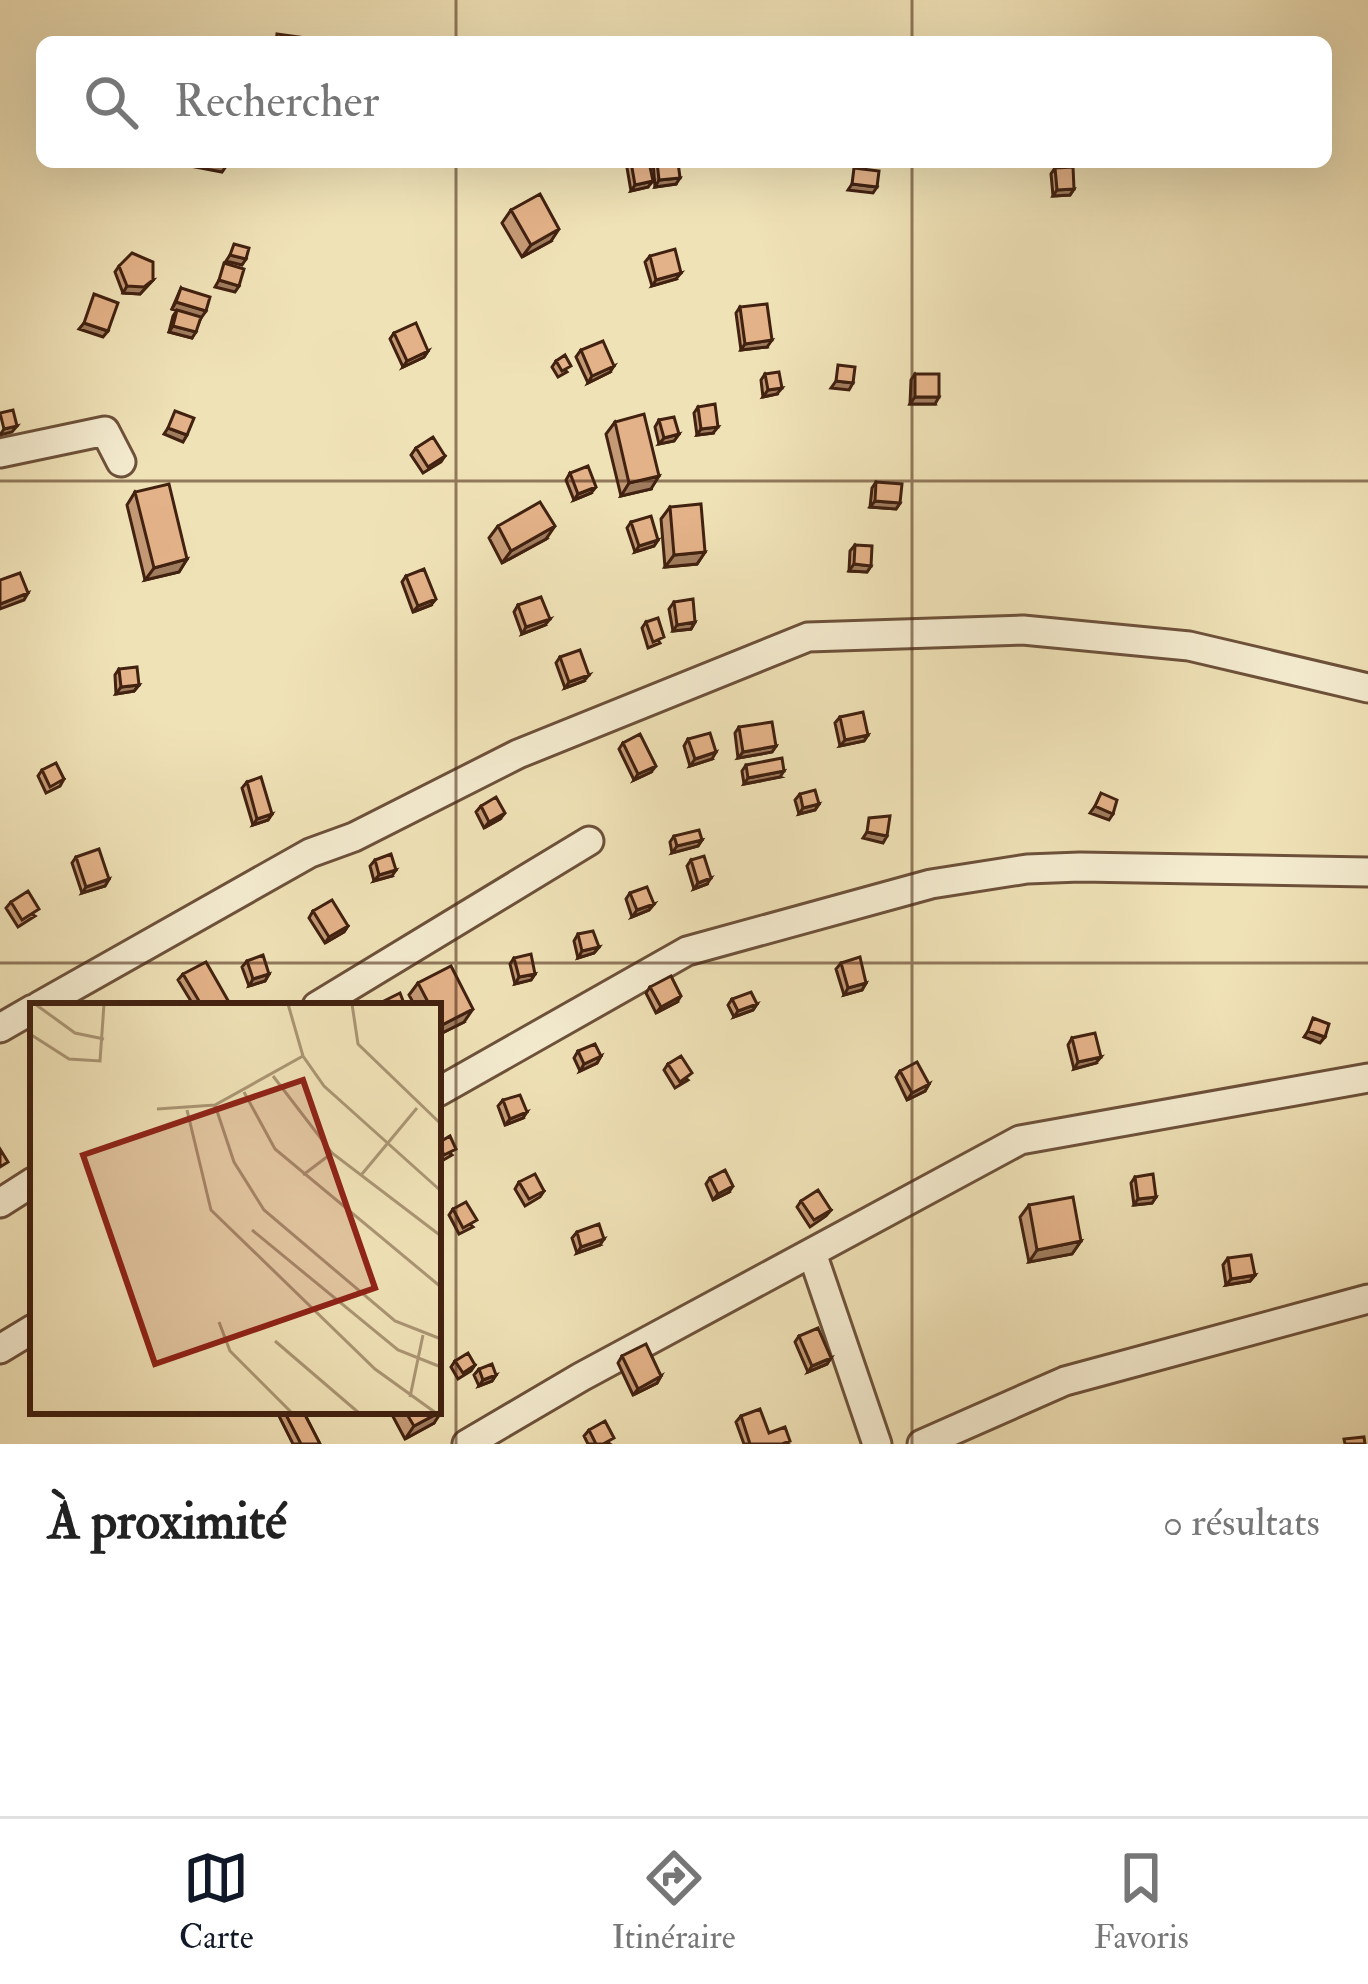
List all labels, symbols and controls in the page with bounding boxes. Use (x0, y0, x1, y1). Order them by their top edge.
search box (36, 36, 1332, 168)
icon: search (78, 69, 144, 135)
text: Rechercher (174, 74, 379, 130)
inset map (30, 1003, 441, 1414)
text: À proximité (48, 1490, 287, 1554)
text: 0 résultats (1163, 1498, 1320, 1547)
tab: Carte (179, 1845, 254, 1958)
tab: Itinéraire (612, 1845, 736, 1958)
tab: Favoris (1094, 1845, 1189, 1958)

